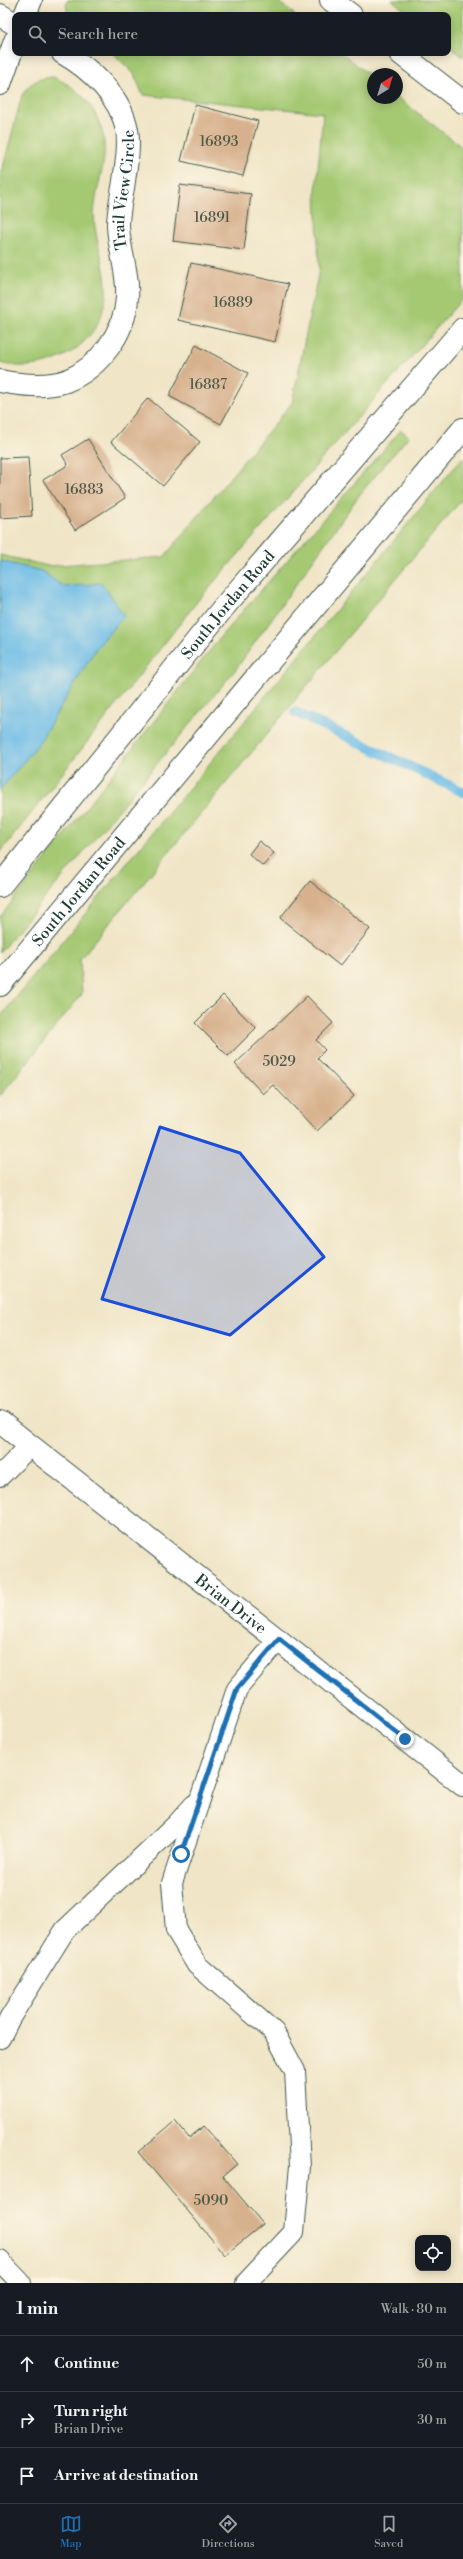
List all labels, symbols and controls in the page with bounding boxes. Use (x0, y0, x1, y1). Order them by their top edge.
search box (12, 12, 451, 56)
icon: search (26, 23, 48, 45)
text: Search here (58, 25, 138, 44)
north arrow (367, 68, 403, 104)
street label: Trail View Circle (109, 129, 139, 251)
house number: 16893 (200, 133, 239, 151)
house number: 16891 (194, 209, 230, 227)
house number: 16889 (213, 294, 253, 312)
house number: 16887 (189, 376, 227, 394)
house number: 16883 (65, 481, 104, 499)
street label: South Jordan Road (177, 546, 279, 663)
street label: South Jordan Road (28, 833, 130, 950)
house number: 5029 (262, 1053, 296, 1071)
street label: Brian Drive (190, 1569, 271, 1638)
route end (396, 1730, 414, 1748)
route start (172, 1845, 190, 1863)
house number: 5090 (194, 2192, 228, 2210)
map controls (415, 2235, 451, 2271)
button: locate (415, 2235, 451, 2271)
text: 1 min (16, 2298, 58, 2320)
text: Walk · 80 m (381, 2301, 447, 2317)
icon: ahead (16, 2353, 38, 2375)
text: Continue (54, 2354, 119, 2373)
text: 50 m (417, 2356, 447, 2372)
text: Turn right (54, 2402, 128, 2421)
icon: right (16, 2409, 38, 2431)
text: 30 m (417, 2412, 447, 2428)
text: Brian Drive (54, 2421, 123, 2437)
icon: arrive (16, 2465, 38, 2487)
text: Arrive at destination (54, 2466, 198, 2485)
tab: Map (60, 2513, 82, 2551)
tab: Directions (202, 2513, 255, 2551)
tab: Saved (374, 2513, 403, 2551)

